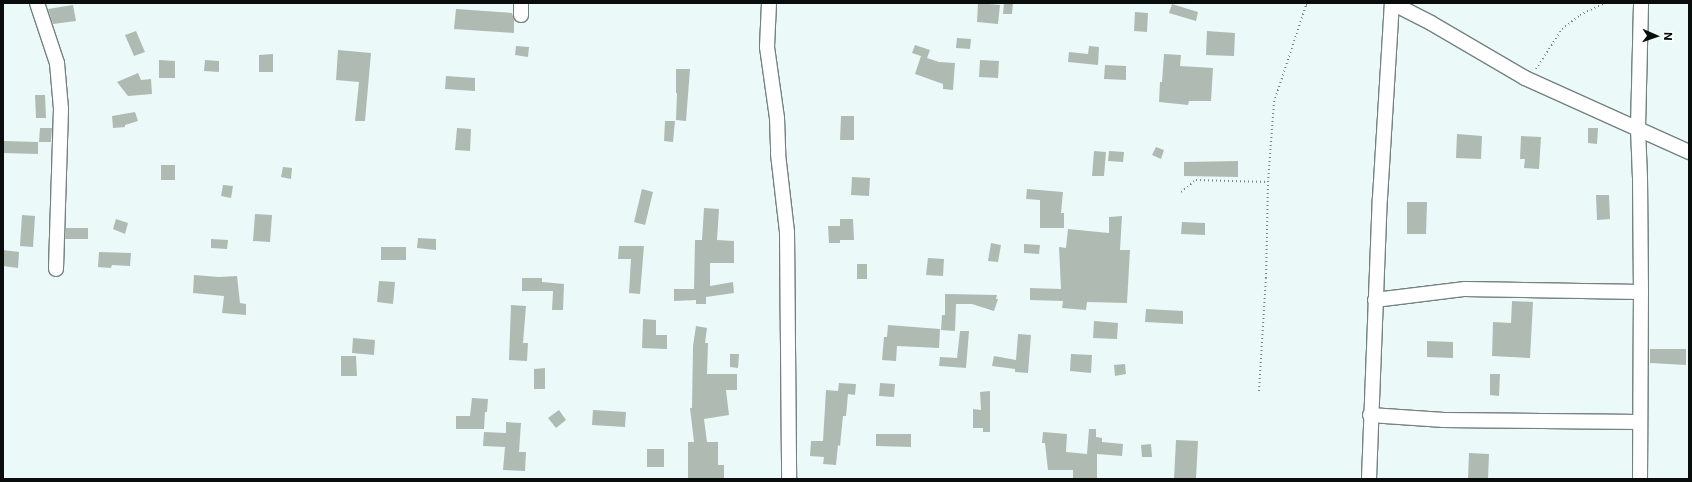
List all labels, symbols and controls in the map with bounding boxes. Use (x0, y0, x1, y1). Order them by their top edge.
north arrow (1636, 16, 1676, 56)
text: N (1661, 32, 1675, 41)

